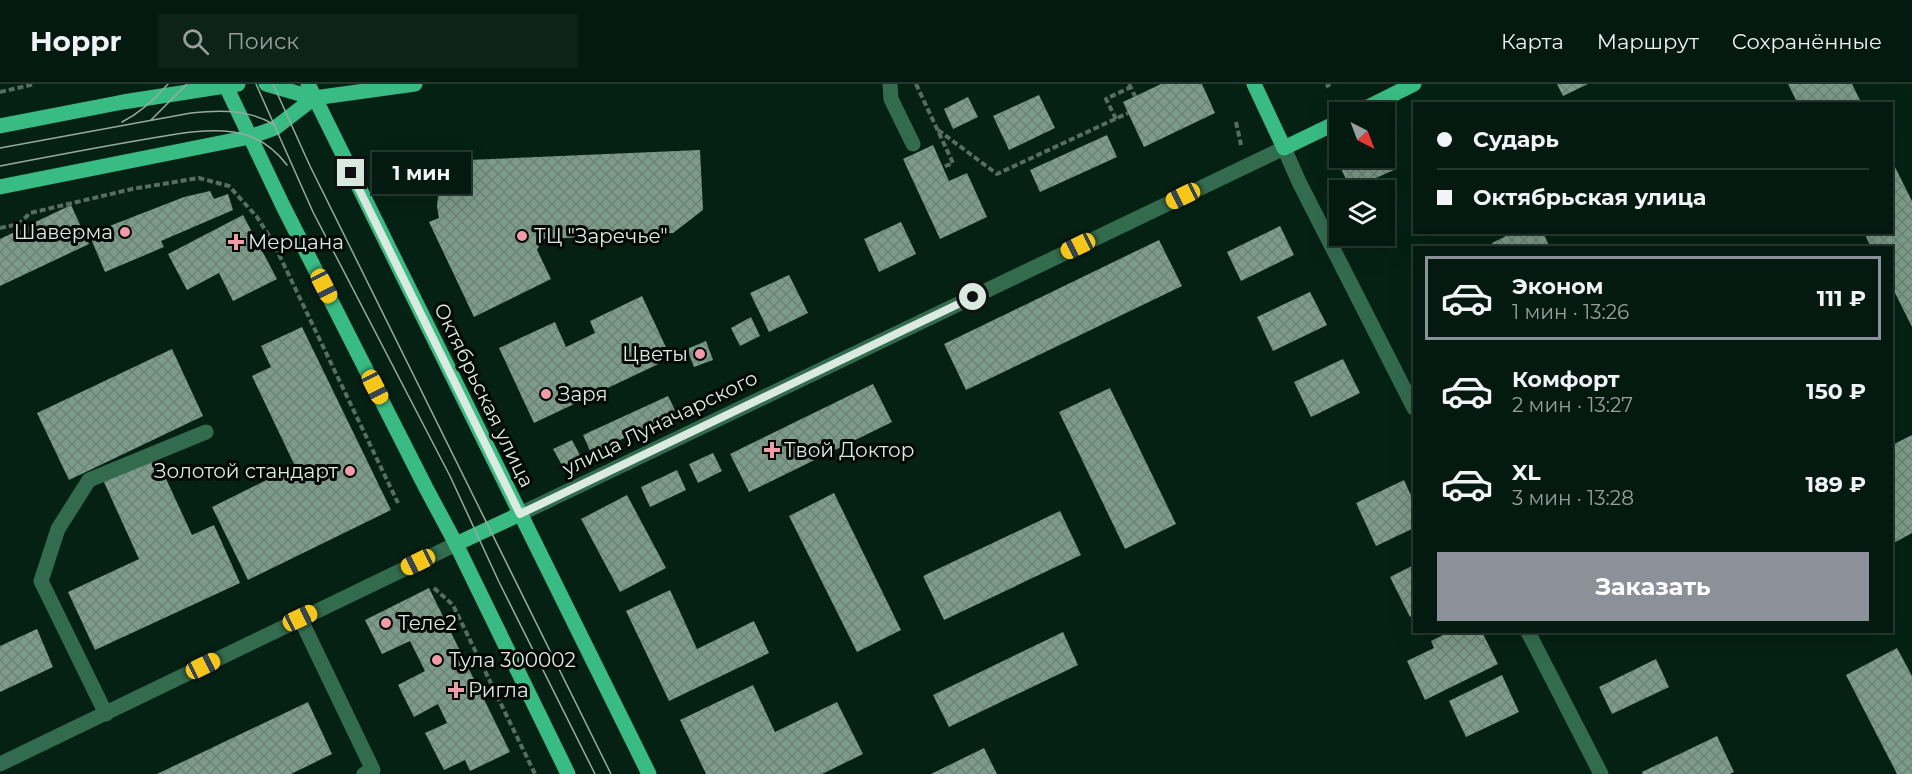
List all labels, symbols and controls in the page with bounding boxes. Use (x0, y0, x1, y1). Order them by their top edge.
search box (158, 14, 578, 68)
text: Hoppr (30, 24, 122, 58)
icon: search (179, 25, 212, 58)
text: Поиск (227, 28, 299, 55)
text: Карта (1501, 29, 1564, 54)
text: Маршрут (1597, 29, 1699, 54)
text: Сохранённые (1732, 29, 1882, 54)
north arrow (1329, 102, 1395, 168)
map controls (1329, 102, 1395, 246)
text: Сударь (1473, 126, 1559, 153)
callout: 1 мин (372, 152, 471, 194)
route end (337, 159, 364, 186)
text: 1 мин (393, 161, 450, 185)
car (1163, 180, 1203, 212)
button: layers (1329, 180, 1395, 246)
text: Октябрьская улица (1473, 184, 1706, 211)
place label: Шаверма (14, 220, 113, 244)
place label: ТЦ "Заречье" (534, 224, 668, 248)
marker: Шаверма (118, 225, 132, 239)
marker: ТЦ "Заречье" (515, 229, 529, 243)
place label: Мерцана (248, 230, 344, 254)
car (1058, 230, 1098, 262)
marker: Мерцана (229, 235, 243, 249)
car (308, 266, 340, 306)
icon: car (1440, 271, 1494, 325)
text: Эконом (1512, 273, 1603, 300)
route start (959, 283, 986, 310)
text: 111 ₽ (1817, 285, 1866, 312)
street label: Октябрьская улица (429, 299, 539, 491)
text: 1 мин · 13:26 (1512, 300, 1629, 324)
place label: Цветы (622, 342, 688, 366)
marker: Цветы (693, 347, 707, 361)
icon: car (1440, 364, 1494, 418)
street label: улица Луначарского (558, 365, 761, 481)
text: Комфорт (1512, 366, 1620, 393)
car (359, 367, 391, 407)
text: 150 ₽ (1806, 378, 1866, 405)
place label: Заря (558, 382, 608, 406)
marker: Заря (539, 387, 553, 401)
text: 2 мин · 13:27 (1512, 393, 1633, 417)
place label: Твой Доктор (784, 438, 915, 462)
marker: Твой Доктор (765, 443, 779, 457)
icon: car (1440, 457, 1494, 511)
place label: Золотой стандарт (154, 459, 339, 483)
text: XL (1512, 459, 1541, 486)
marker: Золотой стандарт (343, 464, 357, 478)
text: 189 ₽ (1806, 471, 1866, 498)
text: 3 мин · 13:28 (1512, 486, 1634, 510)
car (398, 546, 438, 578)
button: Заказать (1437, 552, 1869, 621)
car (280, 602, 320, 634)
place label: Теле2 (398, 611, 457, 635)
marker: Теле2 (379, 616, 393, 630)
place label: Тула 300002 (449, 648, 576, 672)
car (183, 650, 223, 682)
marker: Тула 300002 (430, 653, 444, 667)
place label: Ригла (468, 678, 529, 702)
marker: Ригла (449, 683, 463, 697)

